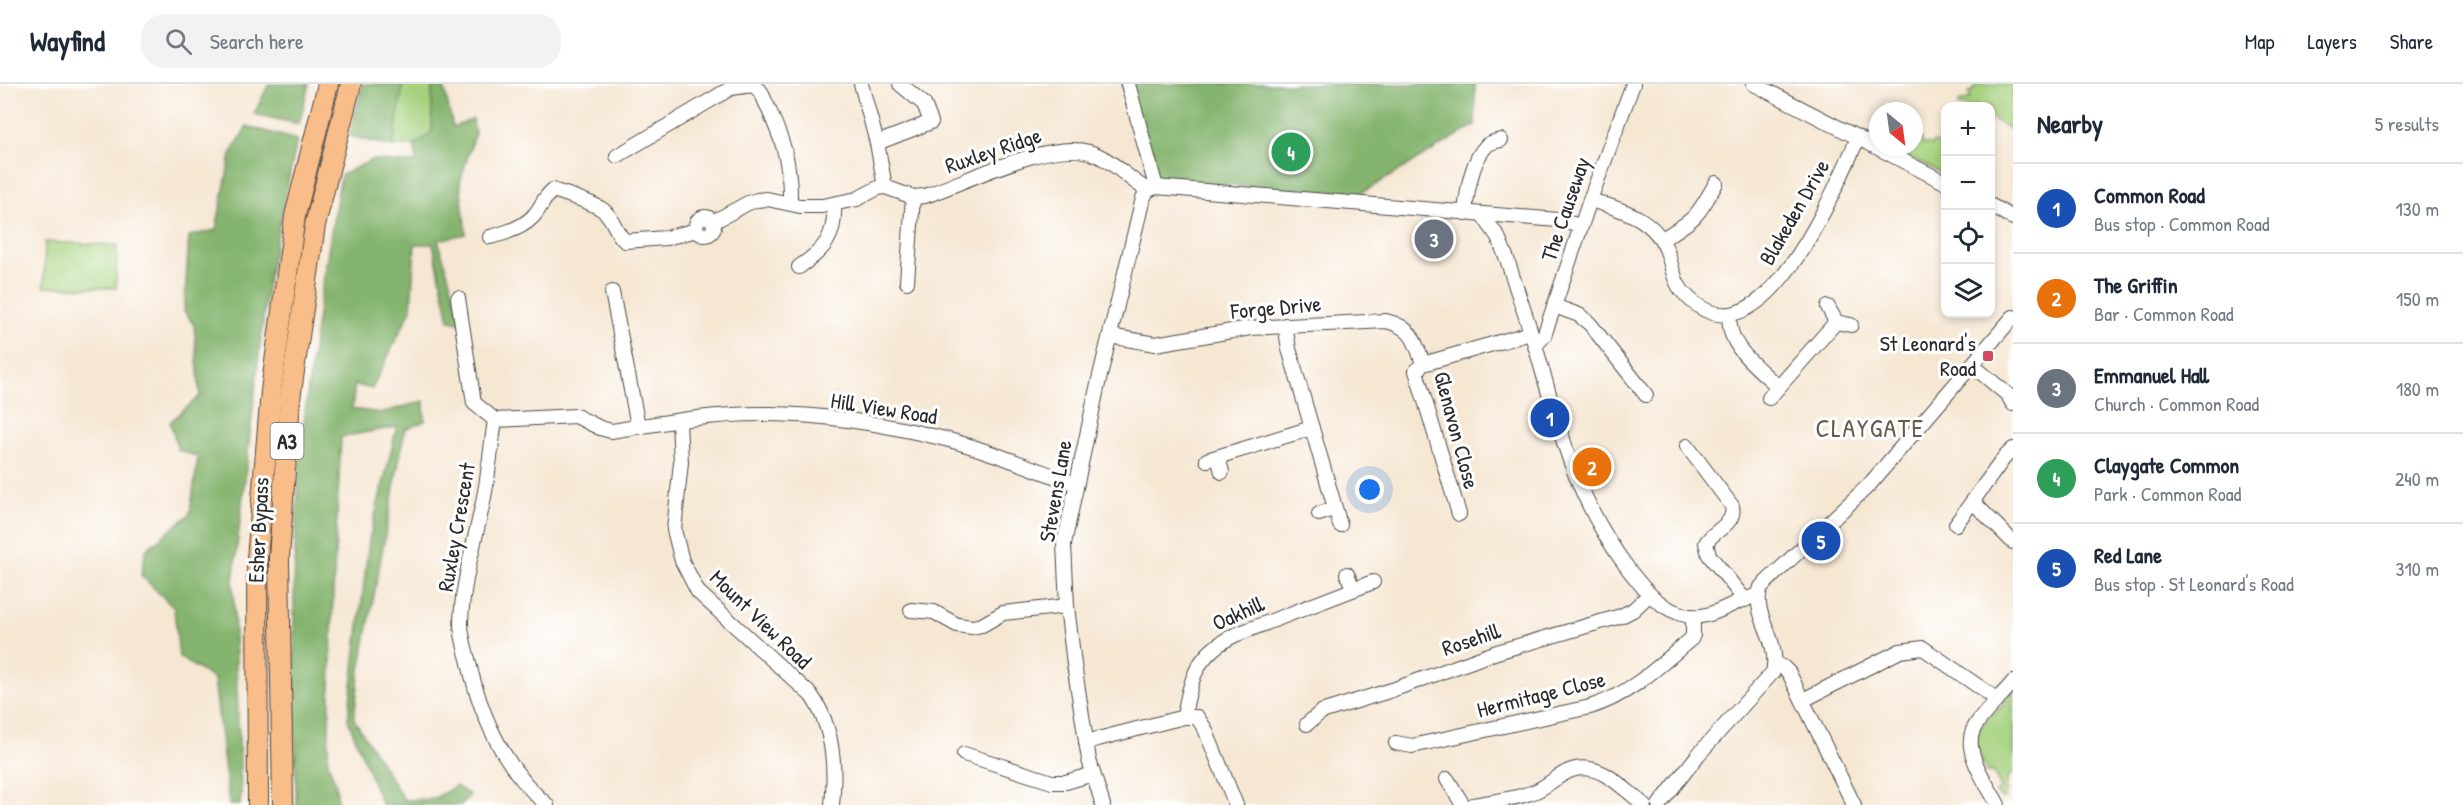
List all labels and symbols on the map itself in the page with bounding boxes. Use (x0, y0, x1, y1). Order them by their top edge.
north arrow (1869, 102, 1923, 156)
street label: Ruxley Ridge (941, 120, 1045, 180)
pin: 4 (1272, 130, 1310, 174)
street label: The Causeway (1533, 153, 1597, 265)
street label: Blakeden Drive (1752, 154, 1836, 270)
pin: 3 (1414, 216, 1454, 262)
street label: Forge Drive (1229, 288, 1323, 326)
place label: St Leonard's Road (1880, 328, 1976, 383)
marker: St Leonard's Road (1981, 349, 1995, 363)
street label: Glenavon Close (1427, 368, 1487, 492)
street label: Hill View Road (829, 385, 940, 431)
pin: 1 (1530, 396, 1570, 440)
district label: CLAYGATE (1816, 410, 1924, 445)
road number: A3 (270, 423, 304, 459)
street label: Stevens Lane (1031, 437, 1079, 544)
pin: 2 (1572, 444, 1612, 490)
street label: Ruxley Crescent (430, 460, 482, 594)
your location (1355, 475, 1384, 504)
street label: Esher Bypass (240, 477, 276, 583)
pin: 5 (1802, 518, 1840, 564)
street label: Mount View Road (704, 563, 819, 675)
street label: Oakhill (1207, 588, 1269, 638)
street label: Rosehill (1438, 615, 1505, 663)
street label: Hermitage Close (1474, 664, 1609, 724)

